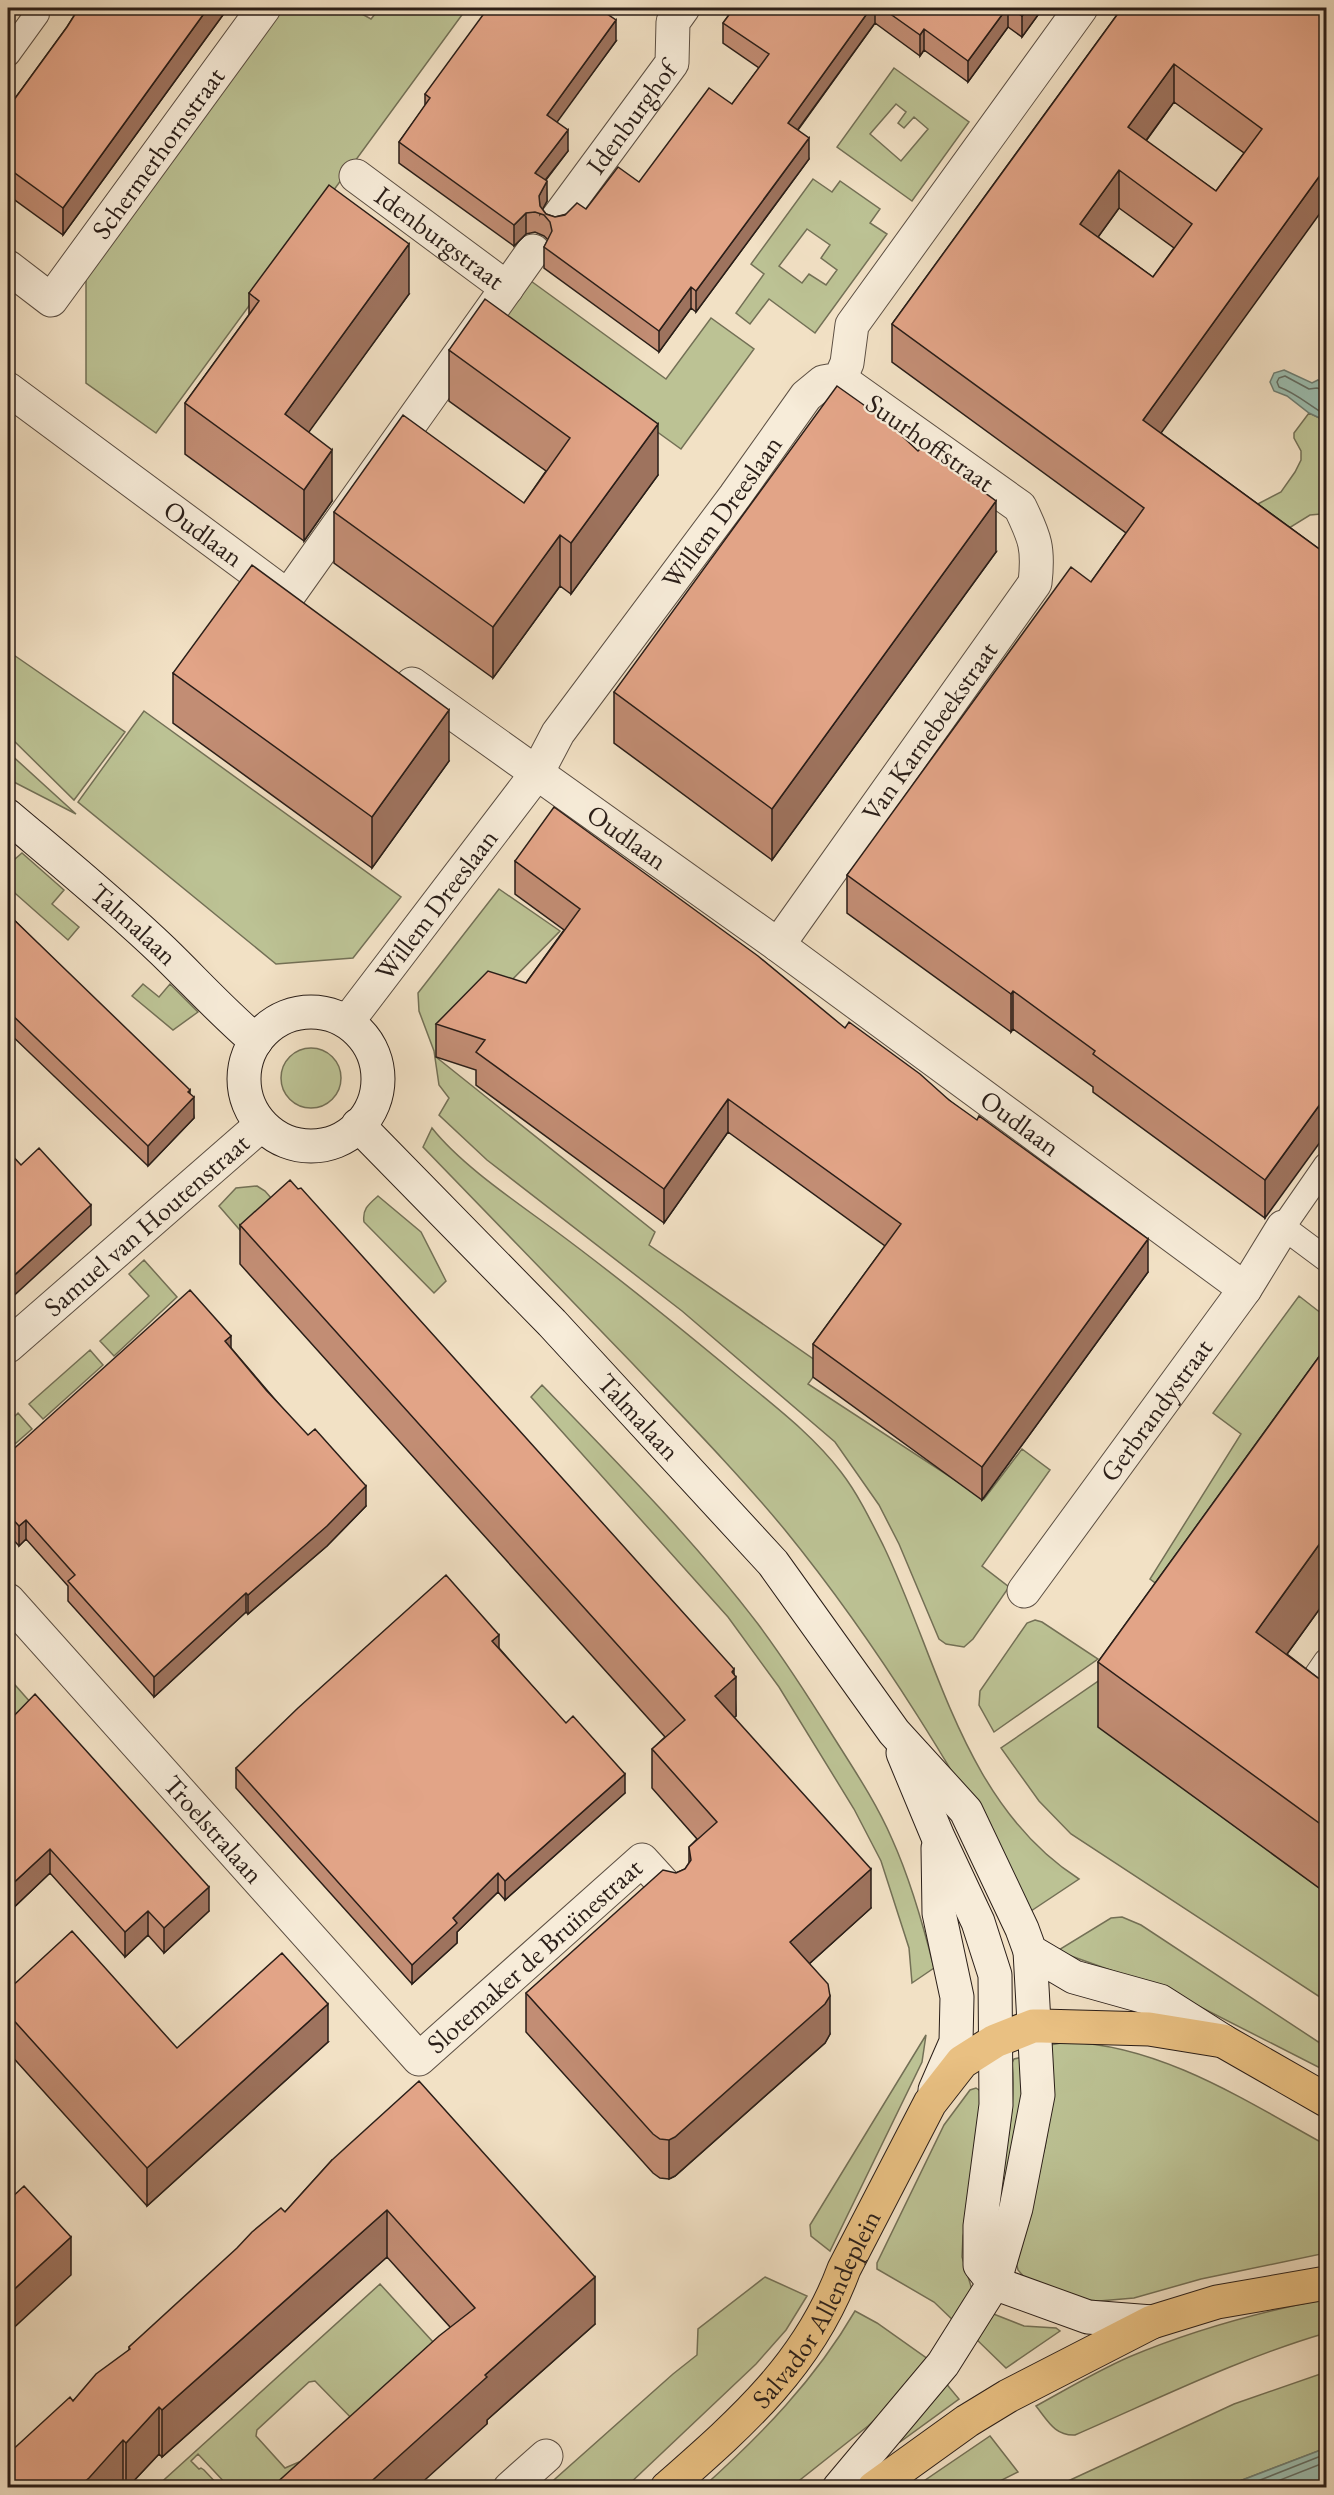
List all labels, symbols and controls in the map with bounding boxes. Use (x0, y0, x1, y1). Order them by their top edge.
street label: Idenburghof (578, 51, 687, 181)
street label: Schermerhornstraat (83, 60, 232, 246)
street label: Idenburgstraat (368, 178, 512, 297)
street label: Suurhoffstraat (859, 386, 1002, 500)
street label: Willem Dreeslaan (654, 428, 790, 596)
street label: Oudlaan (157, 492, 250, 574)
street label: Van Karnebeekstraat (853, 634, 1005, 828)
street label: Oudlaan (580, 796, 674, 877)
street label: Willem Dreeslaan (367, 822, 505, 988)
street label: Talmalaan (83, 875, 185, 973)
street label: Oudlaan (973, 1082, 1067, 1164)
street label: Samuel van Houtenstraat (36, 1125, 257, 1324)
street label: Gerbrandystraat (1092, 1331, 1220, 1488)
street label: Talmalaan (590, 1366, 688, 1468)
street label: Troelstralaan (156, 1767, 272, 1891)
street label: Slotemaker de Bruïnestraat (419, 1850, 650, 2061)
street label: Salvador Allendeplein (744, 2204, 889, 2416)

